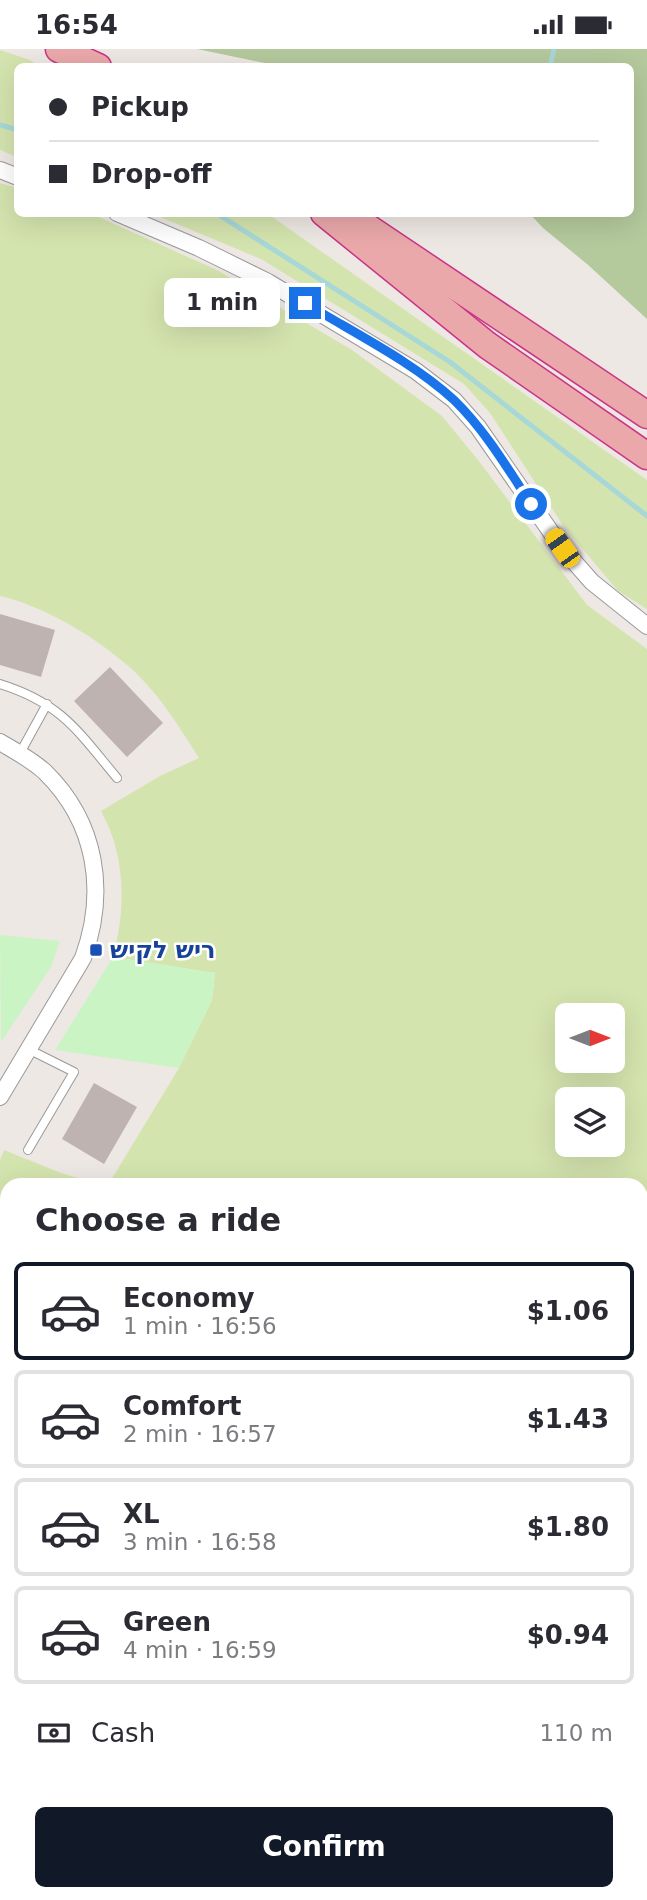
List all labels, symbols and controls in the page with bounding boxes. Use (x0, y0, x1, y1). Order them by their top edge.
text: 16:54 (35, 10, 118, 40)
text: Pickup (91, 92, 189, 122)
text: Drop-off (91, 159, 212, 189)
callout: 1 min (165, 279, 280, 327)
route end (289, 287, 321, 319)
text: 1 min (186, 289, 258, 315)
route start (515, 488, 547, 520)
car (542, 525, 583, 571)
place label: ריש לקיש (110, 936, 216, 964)
marker: ריש לקיש (88, 942, 104, 958)
north arrow (555, 1003, 625, 1073)
map controls (555, 1003, 625, 1157)
button: layers (555, 1087, 625, 1157)
text: Choose a ride (35, 1201, 281, 1239)
icon: car (39, 1280, 102, 1343)
text: Economy (123, 1283, 254, 1313)
text: $1.06 (527, 1296, 609, 1326)
text: 1 min · 16:56 (123, 1313, 277, 1339)
icon: car (39, 1388, 102, 1451)
text: Comfort (123, 1391, 241, 1421)
text: $1.43 (527, 1404, 609, 1434)
text: 2 min · 16:57 (123, 1421, 277, 1447)
icon: car (39, 1496, 102, 1559)
text: XL (123, 1499, 160, 1529)
text: $1.80 (527, 1512, 609, 1542)
text: 3 min · 16:58 (123, 1529, 277, 1555)
icon: car (39, 1604, 102, 1667)
text: Green (123, 1607, 211, 1637)
text: $0.94 (527, 1620, 609, 1650)
text: 4 min · 16:59 (123, 1637, 277, 1663)
icon: cash (35, 1714, 73, 1752)
text: Cash (91, 1718, 155, 1748)
text: 110 m (539, 1720, 613, 1746)
button: Confirm (35, 1807, 613, 1887)

